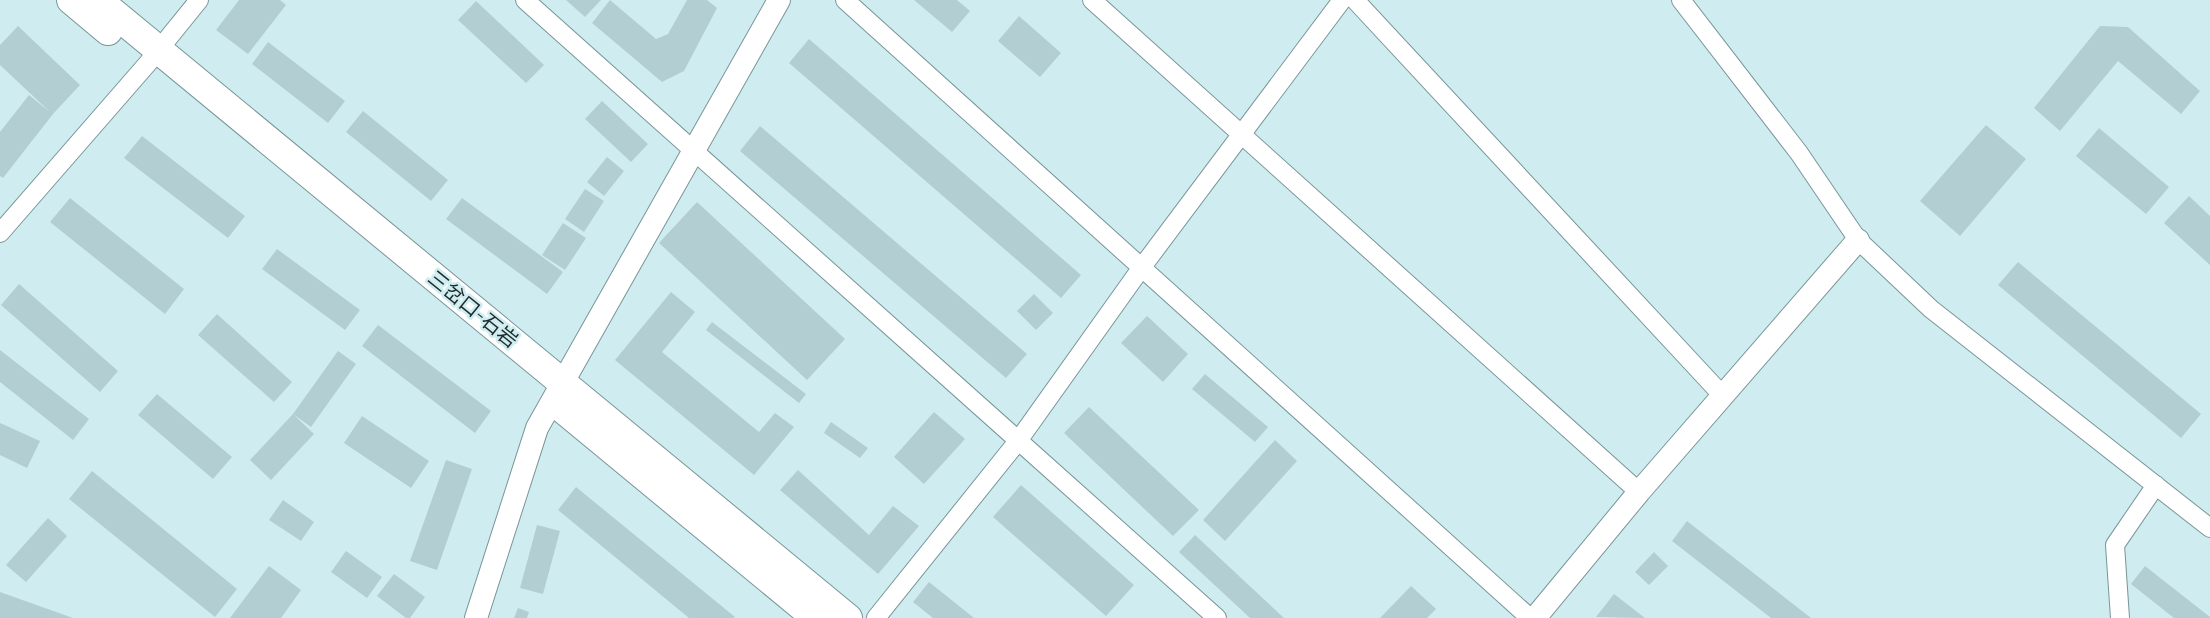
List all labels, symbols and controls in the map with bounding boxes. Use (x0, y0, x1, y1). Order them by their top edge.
street label: 三岔口-石岩 (423, 264, 524, 353)

